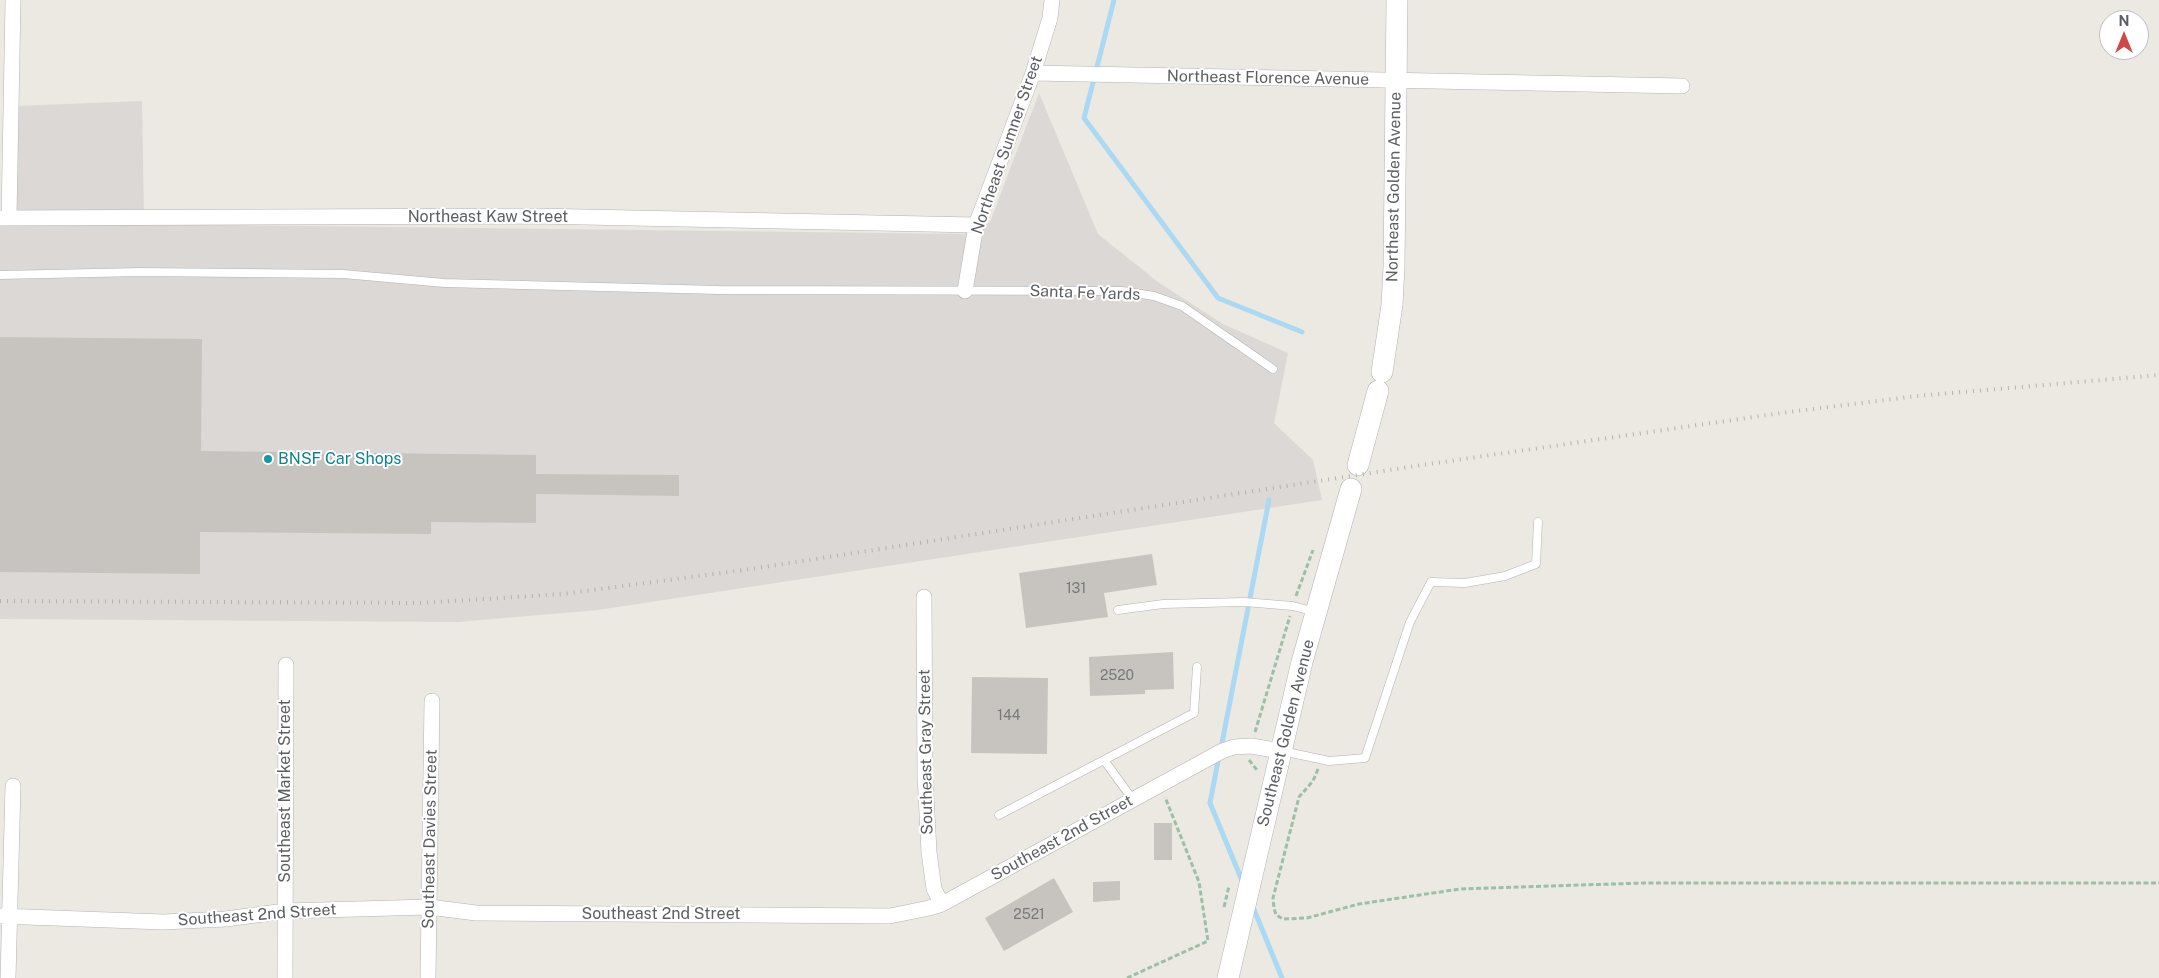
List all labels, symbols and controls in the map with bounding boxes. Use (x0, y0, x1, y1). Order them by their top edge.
north arrow (2099, 10, 2149, 60)
text: N (2119, 13, 2129, 29)
street label: Northeast Sumner Street (967, 53, 1047, 237)
street label: Northeast Florence Avenue (1167, 67, 1369, 89)
street label: Northeast Golden Avenue (1383, 92, 1405, 282)
street label: Northeast Kaw Street (408, 207, 568, 227)
street label: Santa Fe Yards (1029, 281, 1141, 305)
place label: BNSF Car Shops (278, 449, 401, 469)
marker: BNSF Car Shops (262, 453, 274, 465)
house number: 131 (1066, 581, 1086, 597)
street label: Southeast Golden Avenue (1253, 637, 1319, 829)
house number: 2520 (1100, 668, 1134, 684)
street label: Southeast Gray Street (915, 669, 937, 835)
street label: Southeast Market Street (275, 699, 295, 883)
house number: 144 (997, 708, 1021, 724)
street label: Southeast Davies Street (419, 749, 441, 929)
street label: Southeast 2nd Street (988, 791, 1136, 885)
street label: Southeast 2nd Street (177, 900, 337, 930)
street label: Southeast 2nd Street (581, 904, 741, 924)
house number: 2521 (1013, 907, 1045, 923)

